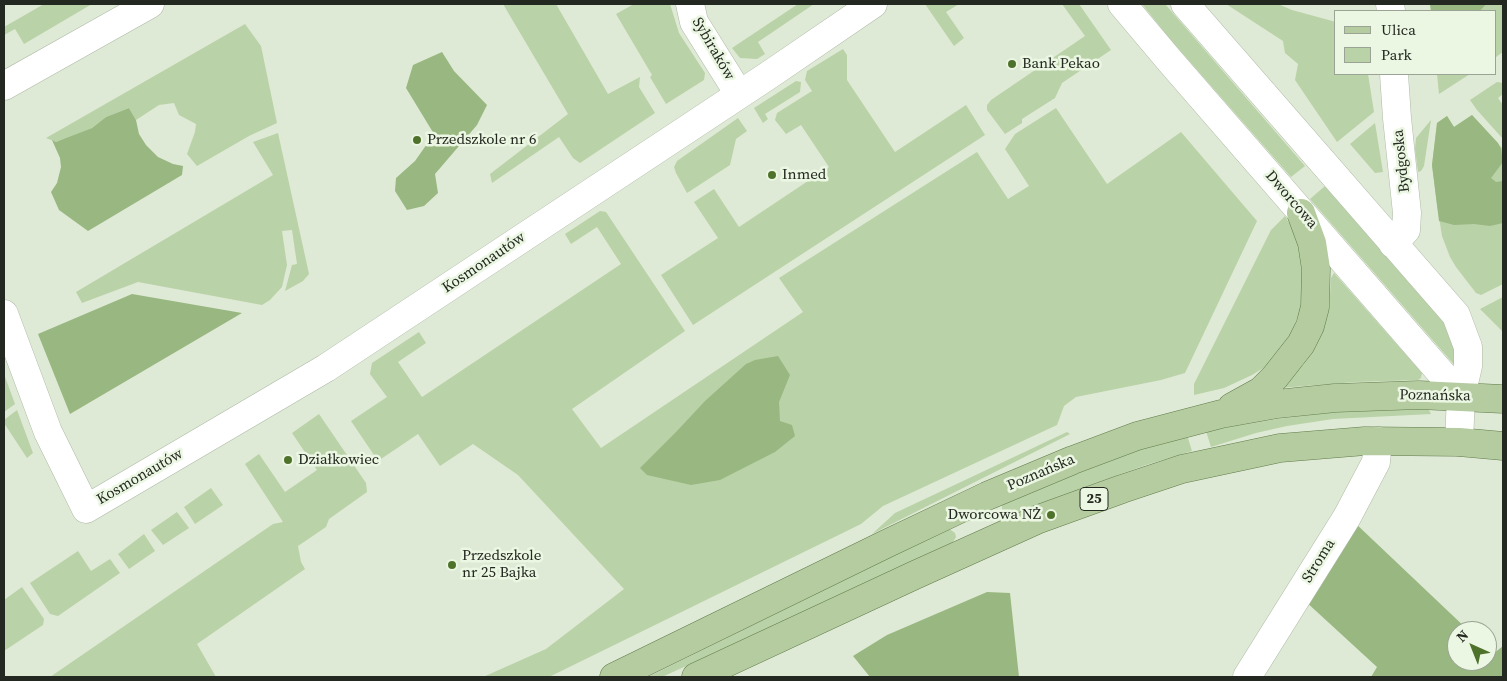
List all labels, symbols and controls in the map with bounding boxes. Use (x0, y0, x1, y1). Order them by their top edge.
legend (1334, 10, 1497, 75)
street label: Sybiraków (688, 14, 738, 84)
text: Ulica (1381, 19, 1416, 40)
text: Park (1381, 44, 1412, 65)
place label: Bank Pekao (1022, 55, 1100, 73)
marker: Bank Pekao (1006, 58, 1018, 70)
street label: Bydgoska (1390, 129, 1414, 193)
place label: Przedszkole nr 6 (427, 131, 536, 149)
marker: Przedszkole nr 6 (411, 134, 423, 146)
place label: Inmed (782, 166, 826, 184)
street label: Dworcowa (1261, 167, 1321, 233)
marker: Inmed (766, 169, 778, 181)
street label: Kosmonautów (439, 229, 529, 297)
street label: Poznańska (1399, 386, 1471, 406)
street label: Kosmonautów (94, 445, 186, 509)
place label: Działkowiec (298, 451, 379, 469)
street label: Poznańska (1005, 451, 1077, 495)
marker: Działkowiec (282, 454, 294, 466)
road number: 25 (1080, 488, 1108, 510)
place label: Dworcowa NŻ (948, 506, 1041, 524)
marker: Dworcowa NŻ (1045, 509, 1057, 521)
street label: Stroma (1299, 536, 1339, 586)
place label: Przedszkole nr 25 Bajka (462, 547, 541, 582)
marker: Przedszkole nr 25 Bajka (446, 559, 458, 571)
north arrow (1447, 621, 1497, 671)
text: N (1452, 625, 1473, 647)

